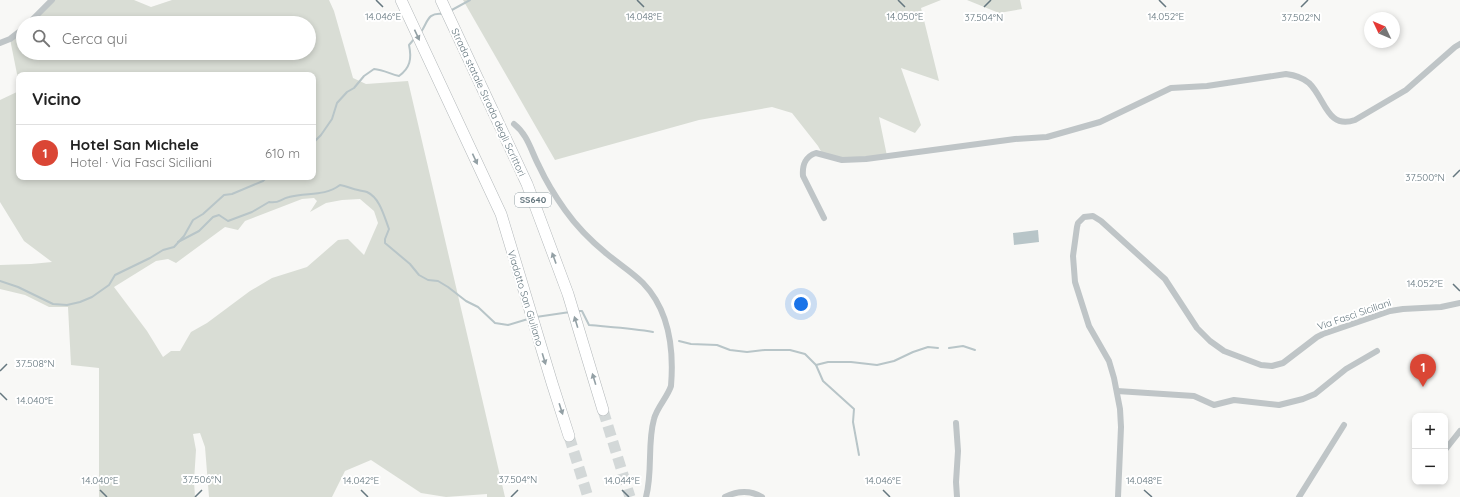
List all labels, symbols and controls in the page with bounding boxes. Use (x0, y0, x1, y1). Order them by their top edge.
text: 14.046°E (365, 10, 401, 23)
text: 14.048°E (626, 10, 662, 23)
text: 14.050°E (887, 10, 924, 23)
text: 14.052°E (1148, 10, 1185, 23)
text: 37.504°N (965, 11, 1003, 24)
text: 37.502°N (1281, 11, 1321, 24)
north arrow (1364, 12, 1400, 48)
search box (16, 16, 316, 60)
street label: Strada statale Strada degli Scrittori (448, 26, 529, 178)
icon: search (30, 27, 52, 49)
text: Cerca qui (62, 29, 128, 48)
one-way arrow (414, 30, 420, 41)
text: Vicino (32, 88, 81, 109)
text: Hotel San Michele (70, 135, 199, 154)
text: 1 (42, 145, 48, 161)
text: 610 m (265, 145, 300, 161)
one-way arrow (472, 153, 478, 164)
text: Hotel · Via Fasci Siciliani (70, 154, 212, 170)
text: 37.500°N (1405, 171, 1445, 184)
road number: SS640 (515, 193, 551, 207)
street label: Viadotto San Giuliano (505, 249, 546, 348)
one-way arrow (551, 251, 557, 263)
text: 14.052°E (1407, 277, 1444, 290)
your location (791, 294, 811, 314)
street label: Via Fasci Siciliani (1315, 296, 1393, 333)
one-way arrow (573, 315, 579, 327)
one-way arrow (541, 353, 547, 365)
pin: 1 (1410, 354, 1436, 387)
text: 37.508°N (16, 357, 54, 370)
one-way arrow (591, 373, 597, 385)
text: 14.040°E (17, 394, 54, 407)
one-way arrow (558, 404, 564, 416)
map controls (1412, 413, 1448, 485)
button: + (1412, 413, 1448, 449)
button: − (1412, 449, 1448, 485)
text: 37.506°N (183, 473, 221, 486)
text: 37.504°N (499, 473, 537, 486)
text: 14.040°E (82, 474, 119, 487)
text: 14.042°E (343, 474, 380, 487)
text: 14.044°E (604, 474, 640, 487)
text: 14.046°E (865, 474, 901, 487)
text: 14.048°E (1126, 474, 1162, 487)

